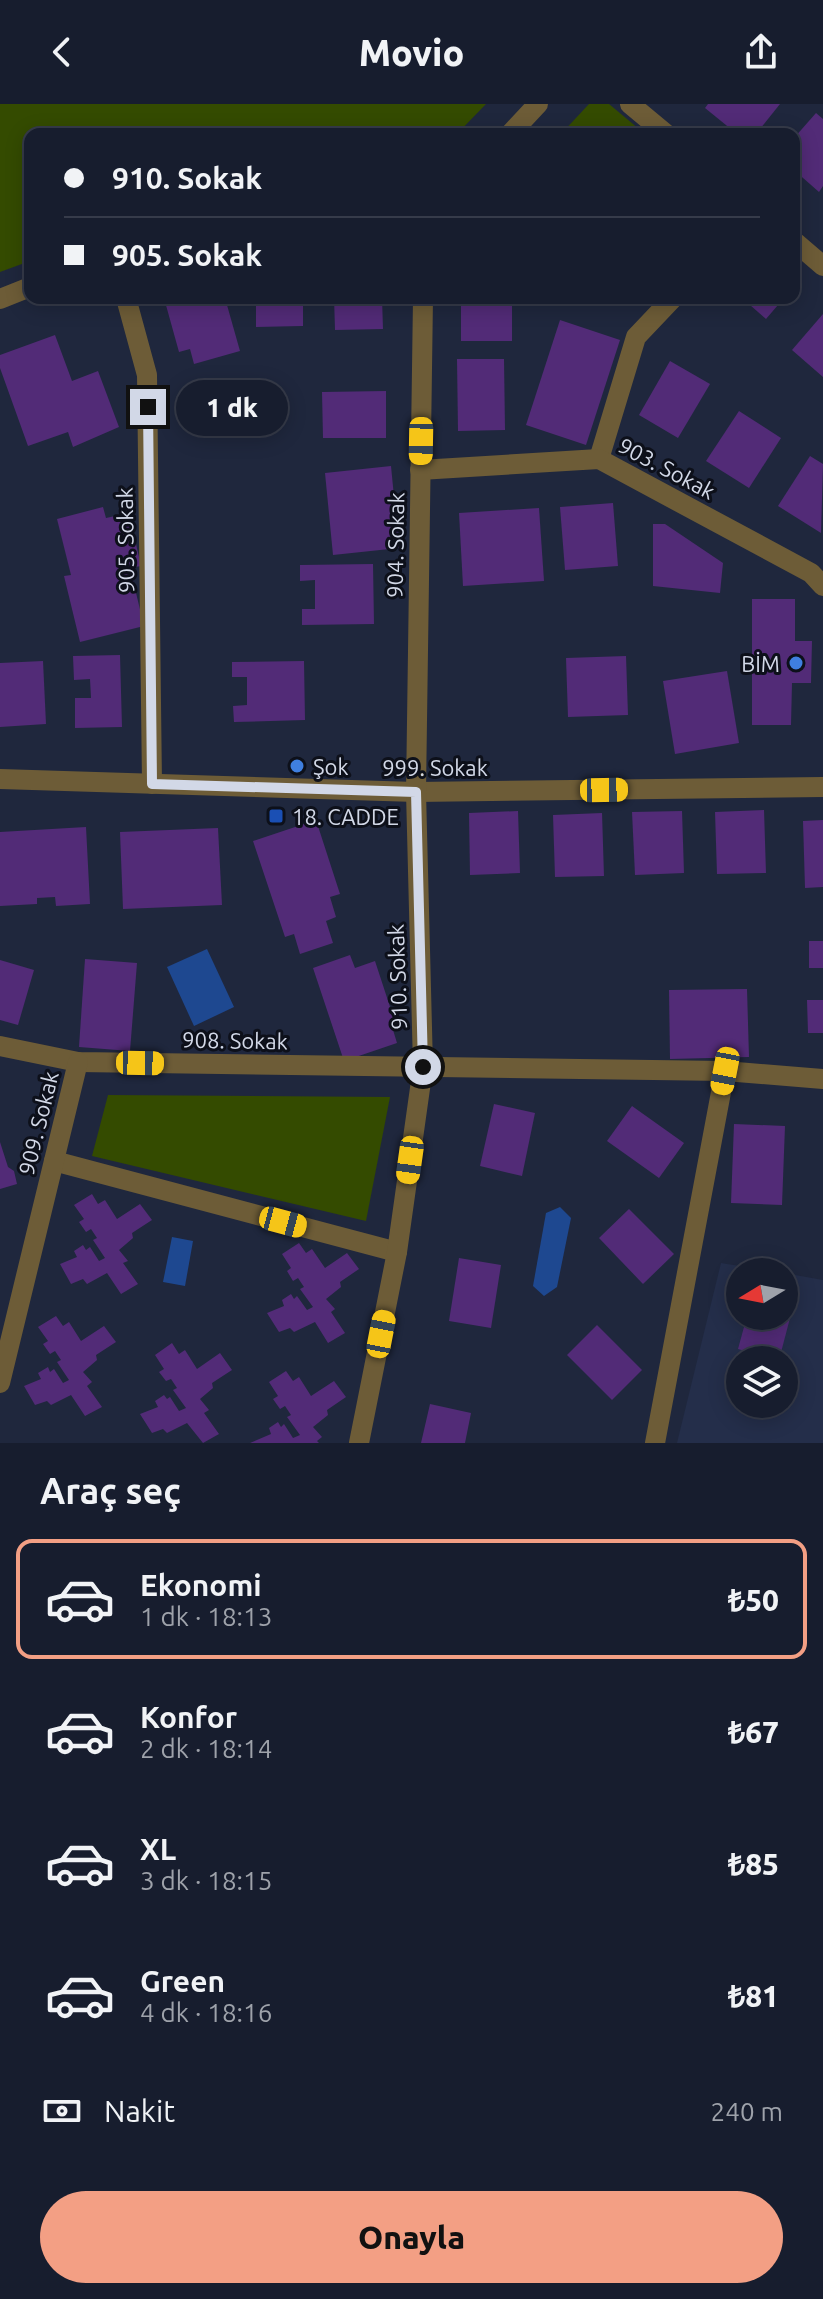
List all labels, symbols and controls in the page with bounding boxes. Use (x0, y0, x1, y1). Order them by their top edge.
icon: back (40, 30, 84, 74)
icon: share (739, 30, 783, 74)
text: Movio (359, 32, 464, 73)
text: 910. Sokak (112, 161, 262, 195)
text: 905. Sokak (112, 238, 262, 272)
callout: 1 dk (176, 379, 288, 435)
route end (130, 389, 166, 425)
text: 1 dk (206, 393, 258, 422)
car (409, 417, 433, 465)
street label: 903. Sokak (615, 432, 719, 504)
street label: 905. Sokak (112, 487, 138, 593)
street label: 904. Sokak (382, 492, 408, 598)
place label: BİM (741, 651, 780, 676)
marker: BİM (787, 654, 805, 672)
place label: Şok (313, 754, 349, 779)
street label: 999. Sokak (382, 755, 488, 780)
marker: Şok (288, 757, 306, 775)
car (580, 778, 628, 802)
place label: 18. CADDE (292, 804, 399, 829)
marker: 18. CADDE (267, 807, 285, 825)
street label: 910. Sokak (383, 924, 411, 1030)
street label: 908. Sokak (182, 1027, 288, 1053)
car (709, 1045, 741, 1097)
route start (405, 1049, 441, 1085)
car (116, 1051, 164, 1075)
street label: 909. Sokak (13, 1069, 63, 1177)
car (395, 1135, 425, 1185)
car (257, 1204, 309, 1240)
north arrow (726, 1258, 798, 1330)
map controls (726, 1258, 798, 1418)
car (365, 1308, 397, 1360)
button: layers (726, 1346, 798, 1418)
text: Araç seç (40, 1470, 181, 1511)
icon: car (44, 1563, 116, 1635)
text: Ekonomi (140, 1568, 262, 1602)
text: ₺50 (728, 1583, 779, 1617)
text: 1 dk · 18:13 (140, 1602, 272, 1631)
icon: car (44, 1695, 116, 1767)
text: Konfor (140, 1700, 237, 1734)
text: ₺67 (728, 1715, 779, 1749)
text: 2 dk · 18:14 (140, 1734, 272, 1763)
icon: car (44, 1827, 116, 1899)
text: XL (140, 1832, 176, 1866)
text: ₺85 (728, 1847, 779, 1881)
text: 3 dk · 18:15 (140, 1866, 272, 1895)
icon: car (44, 1959, 116, 2031)
text: Green (140, 1964, 225, 1998)
text: ₺81 (728, 1979, 779, 2013)
text: 4 dk · 18:16 (140, 1998, 272, 2027)
icon: cash (40, 2089, 84, 2133)
text: Nakit (104, 2094, 175, 2128)
text: 240 m (711, 2097, 783, 2126)
button: Onayla (40, 2191, 783, 2283)

